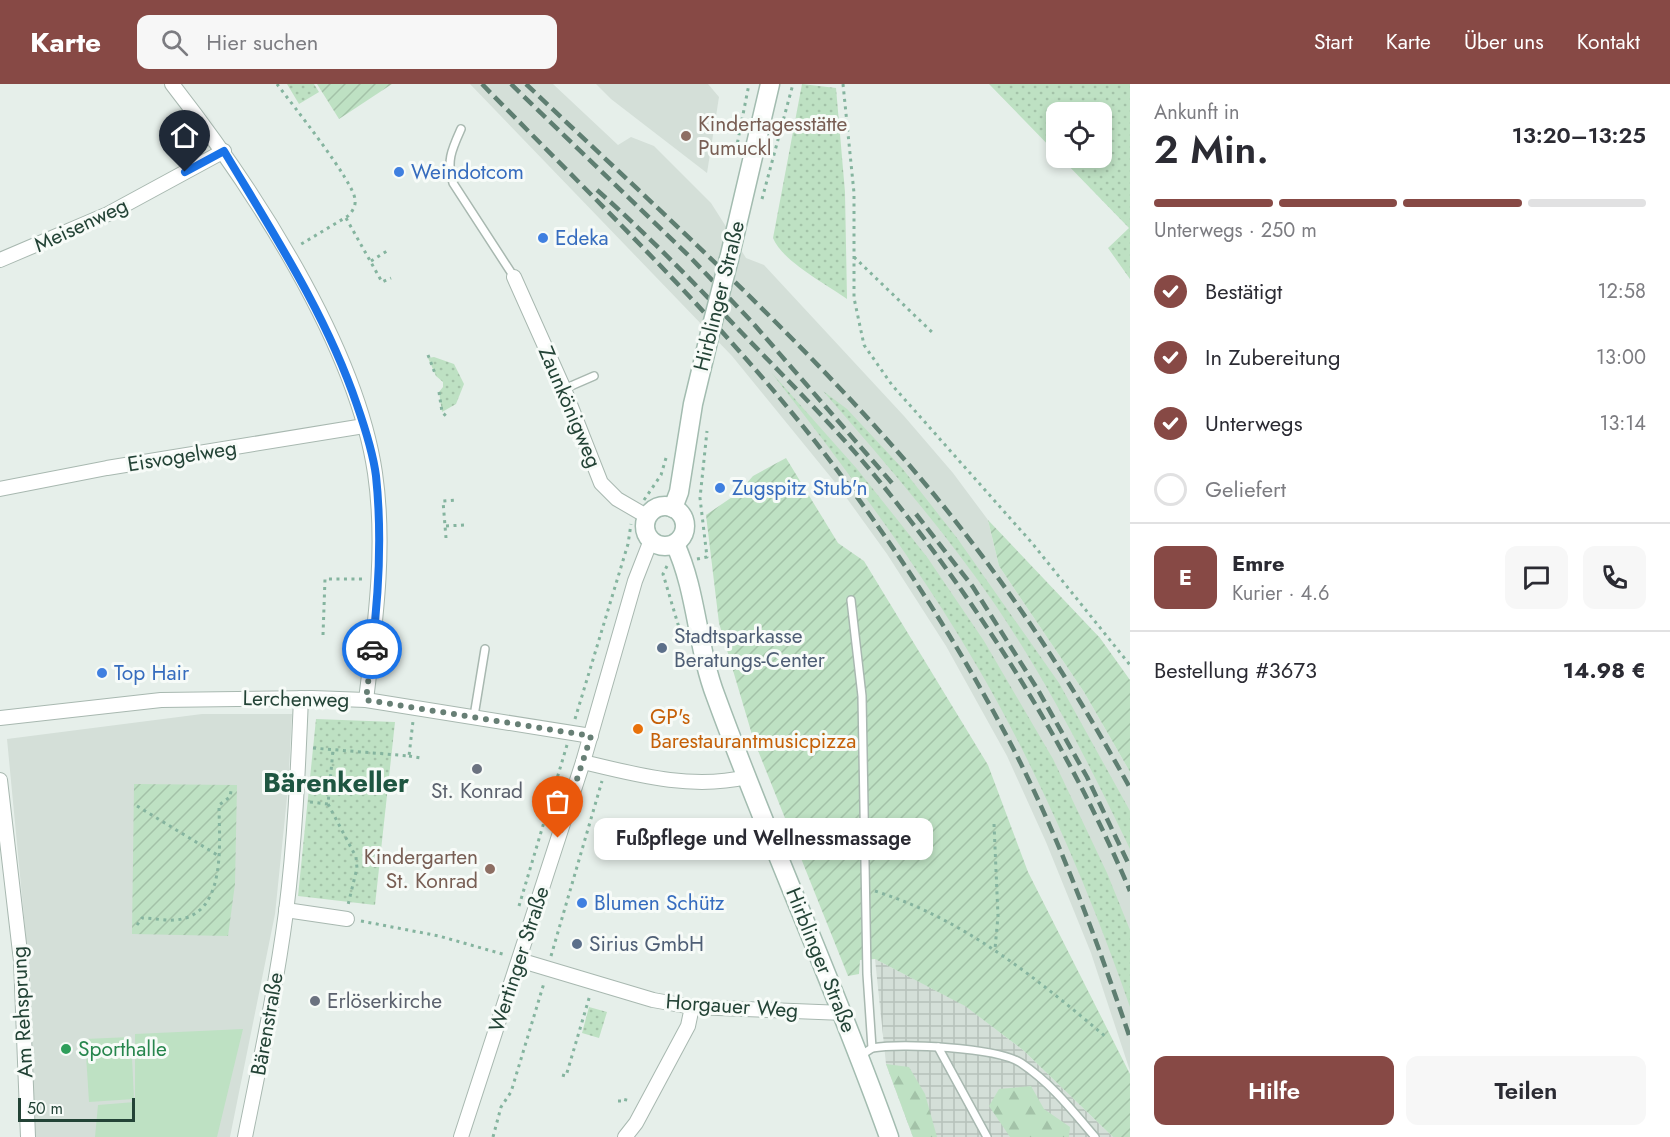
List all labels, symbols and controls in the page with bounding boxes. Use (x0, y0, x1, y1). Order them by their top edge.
search box (137, 15, 557, 69)
text: Karte (30, 22, 101, 63)
icon: search (158, 26, 191, 59)
text: Hier suchen (206, 26, 318, 58)
text: Start (1314, 27, 1353, 57)
text: Karte (1386, 27, 1431, 57)
text: Über uns (1464, 27, 1544, 57)
text: Kontakt (1577, 27, 1640, 57)
text: Ankunft in (1154, 98, 1240, 127)
map controls (1046, 102, 1112, 168)
button: locate (1046, 102, 1112, 168)
place label: Kindertagesstätte Pumuckl (698, 109, 847, 163)
pin (159, 110, 210, 172)
icon: home (168, 119, 201, 152)
text: 13:20–13:25 (1512, 119, 1646, 151)
text: 2 Min. (1154, 121, 1269, 178)
marker: Kindertagesstätte Pumuckl (679, 129, 693, 143)
place label: Weindotcom (411, 157, 524, 187)
marker: Weindotcom (392, 165, 406, 179)
street label: Meisenweg (29, 190, 133, 260)
text: Unterwegs · 250 m (1154, 216, 1317, 245)
street label: Hirblinger Straße (686, 218, 752, 374)
place label: Edeka (555, 223, 609, 253)
marker: Edeka (536, 231, 550, 245)
icon: check (1154, 275, 1187, 308)
text: Bestätigt (1205, 275, 1282, 307)
text: 12:58 (1597, 277, 1646, 306)
icon: check (1154, 341, 1187, 374)
text: In Zubereitung (1205, 341, 1340, 373)
street label: Zaunkönigweg (531, 342, 609, 472)
text: 13:00 (1596, 343, 1646, 372)
icon: check (1154, 407, 1187, 440)
text: Unterwegs (1205, 407, 1303, 439)
text: 13:14 (1599, 409, 1646, 438)
street label: Eisvogelweg (125, 433, 239, 479)
place label: Zugspitz Stub'n (732, 473, 868, 503)
text: Geliefert (1205, 473, 1286, 505)
marker: Zugspitz Stub'n (713, 481, 727, 495)
button: chat (1505, 546, 1568, 609)
button: phone (1583, 546, 1646, 609)
text: Emre (1232, 547, 1285, 579)
text: E (1179, 561, 1192, 593)
text: Kurier · 4.6 (1232, 579, 1330, 608)
courier (342, 619, 402, 679)
place label: Stadtsparkasse Beratungs-Center (674, 621, 826, 675)
icon: car (356, 633, 389, 666)
marker: Stadtsparkasse Beratungs-Center (655, 641, 669, 655)
text: Bestellung #3673 (1154, 654, 1317, 686)
text: 14.98 € (1563, 654, 1646, 686)
place label: Top Hair (114, 658, 190, 688)
marker: Top Hair (95, 666, 109, 680)
street label: Lerchenweg (242, 683, 350, 715)
place label: GP's Barestaurantmusicpizza (650, 702, 856, 756)
marker: GP's Barestaurantmusicpizza (631, 722, 645, 736)
marker: St. Konrad (470, 762, 484, 776)
district label: Bärenkeller (263, 763, 409, 802)
place label: St. Konrad (431, 776, 523, 806)
pin (532, 776, 583, 838)
icon: bag (541, 785, 574, 818)
callout: Fußpflege und Wellnessmassage (594, 817, 933, 859)
text: Fußpflege und Wellnessmassage (616, 824, 911, 853)
place label: Kindergarten St. Konrad (364, 842, 478, 896)
marker: Kindergarten St. Konrad (483, 862, 497, 876)
street label: Wertinger Straße (481, 882, 557, 1036)
street label: Hirblinger Straße (778, 883, 864, 1037)
place label: Blumen Schütz (594, 888, 725, 918)
marker: Blumen Schütz (575, 896, 589, 910)
place label: Sirius GmbH (589, 929, 704, 959)
marker: Sirius GmbH (570, 937, 584, 951)
street label: Am Rehsprung (4, 945, 40, 1079)
street label: Bärenstraße (243, 970, 291, 1078)
place label: Erlöserkirche (327, 986, 442, 1016)
street label: Horgauer Weg (665, 986, 799, 1026)
marker: Erlöserkirche (308, 994, 322, 1008)
place label: Sporthalle (78, 1034, 167, 1064)
marker: Sporthalle (59, 1042, 73, 1056)
button: Hilfe (1154, 1056, 1394, 1125)
button: Teilen (1406, 1056, 1646, 1125)
scale bar (18, 1095, 135, 1122)
text: 50 m (27, 1097, 63, 1120)

